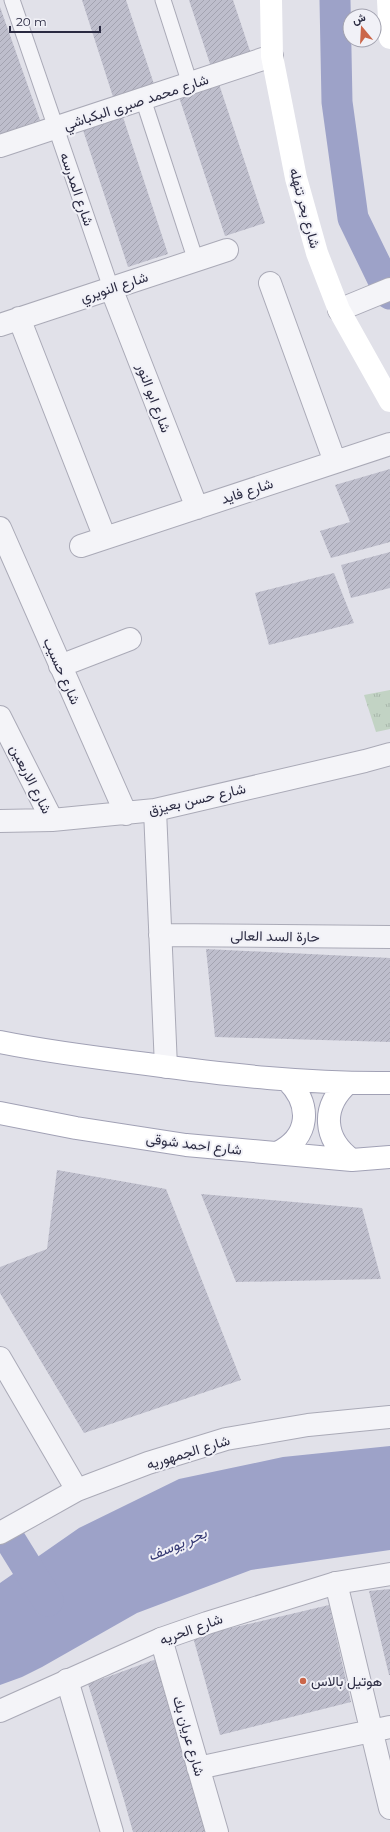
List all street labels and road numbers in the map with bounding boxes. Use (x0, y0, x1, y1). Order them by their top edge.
street label: شارع محمد صبرى البكباشي (61, 70, 212, 137)
street label: شارع المدرسه (54, 150, 98, 229)
street label: شارع بحر تنهله (284, 166, 324, 251)
street label: شارع النويري (78, 268, 151, 309)
street label: شارع ابو النور (130, 360, 175, 436)
street label: شارع فايد (219, 474, 276, 510)
street label: شارع حسيب (37, 635, 85, 708)
street label: شارع الاربعين (4, 741, 56, 818)
street label: شارع حسن بعيزق (147, 779, 248, 821)
street label: حارة السد العالى (230, 926, 320, 946)
street label: شارع احمد شوقى (145, 1129, 243, 1161)
street label: شارع الجمهوريه (144, 1431, 232, 1475)
street label: شارع الحريه (157, 1609, 226, 1651)
street label: شارع عريان بك (167, 1694, 209, 1779)

